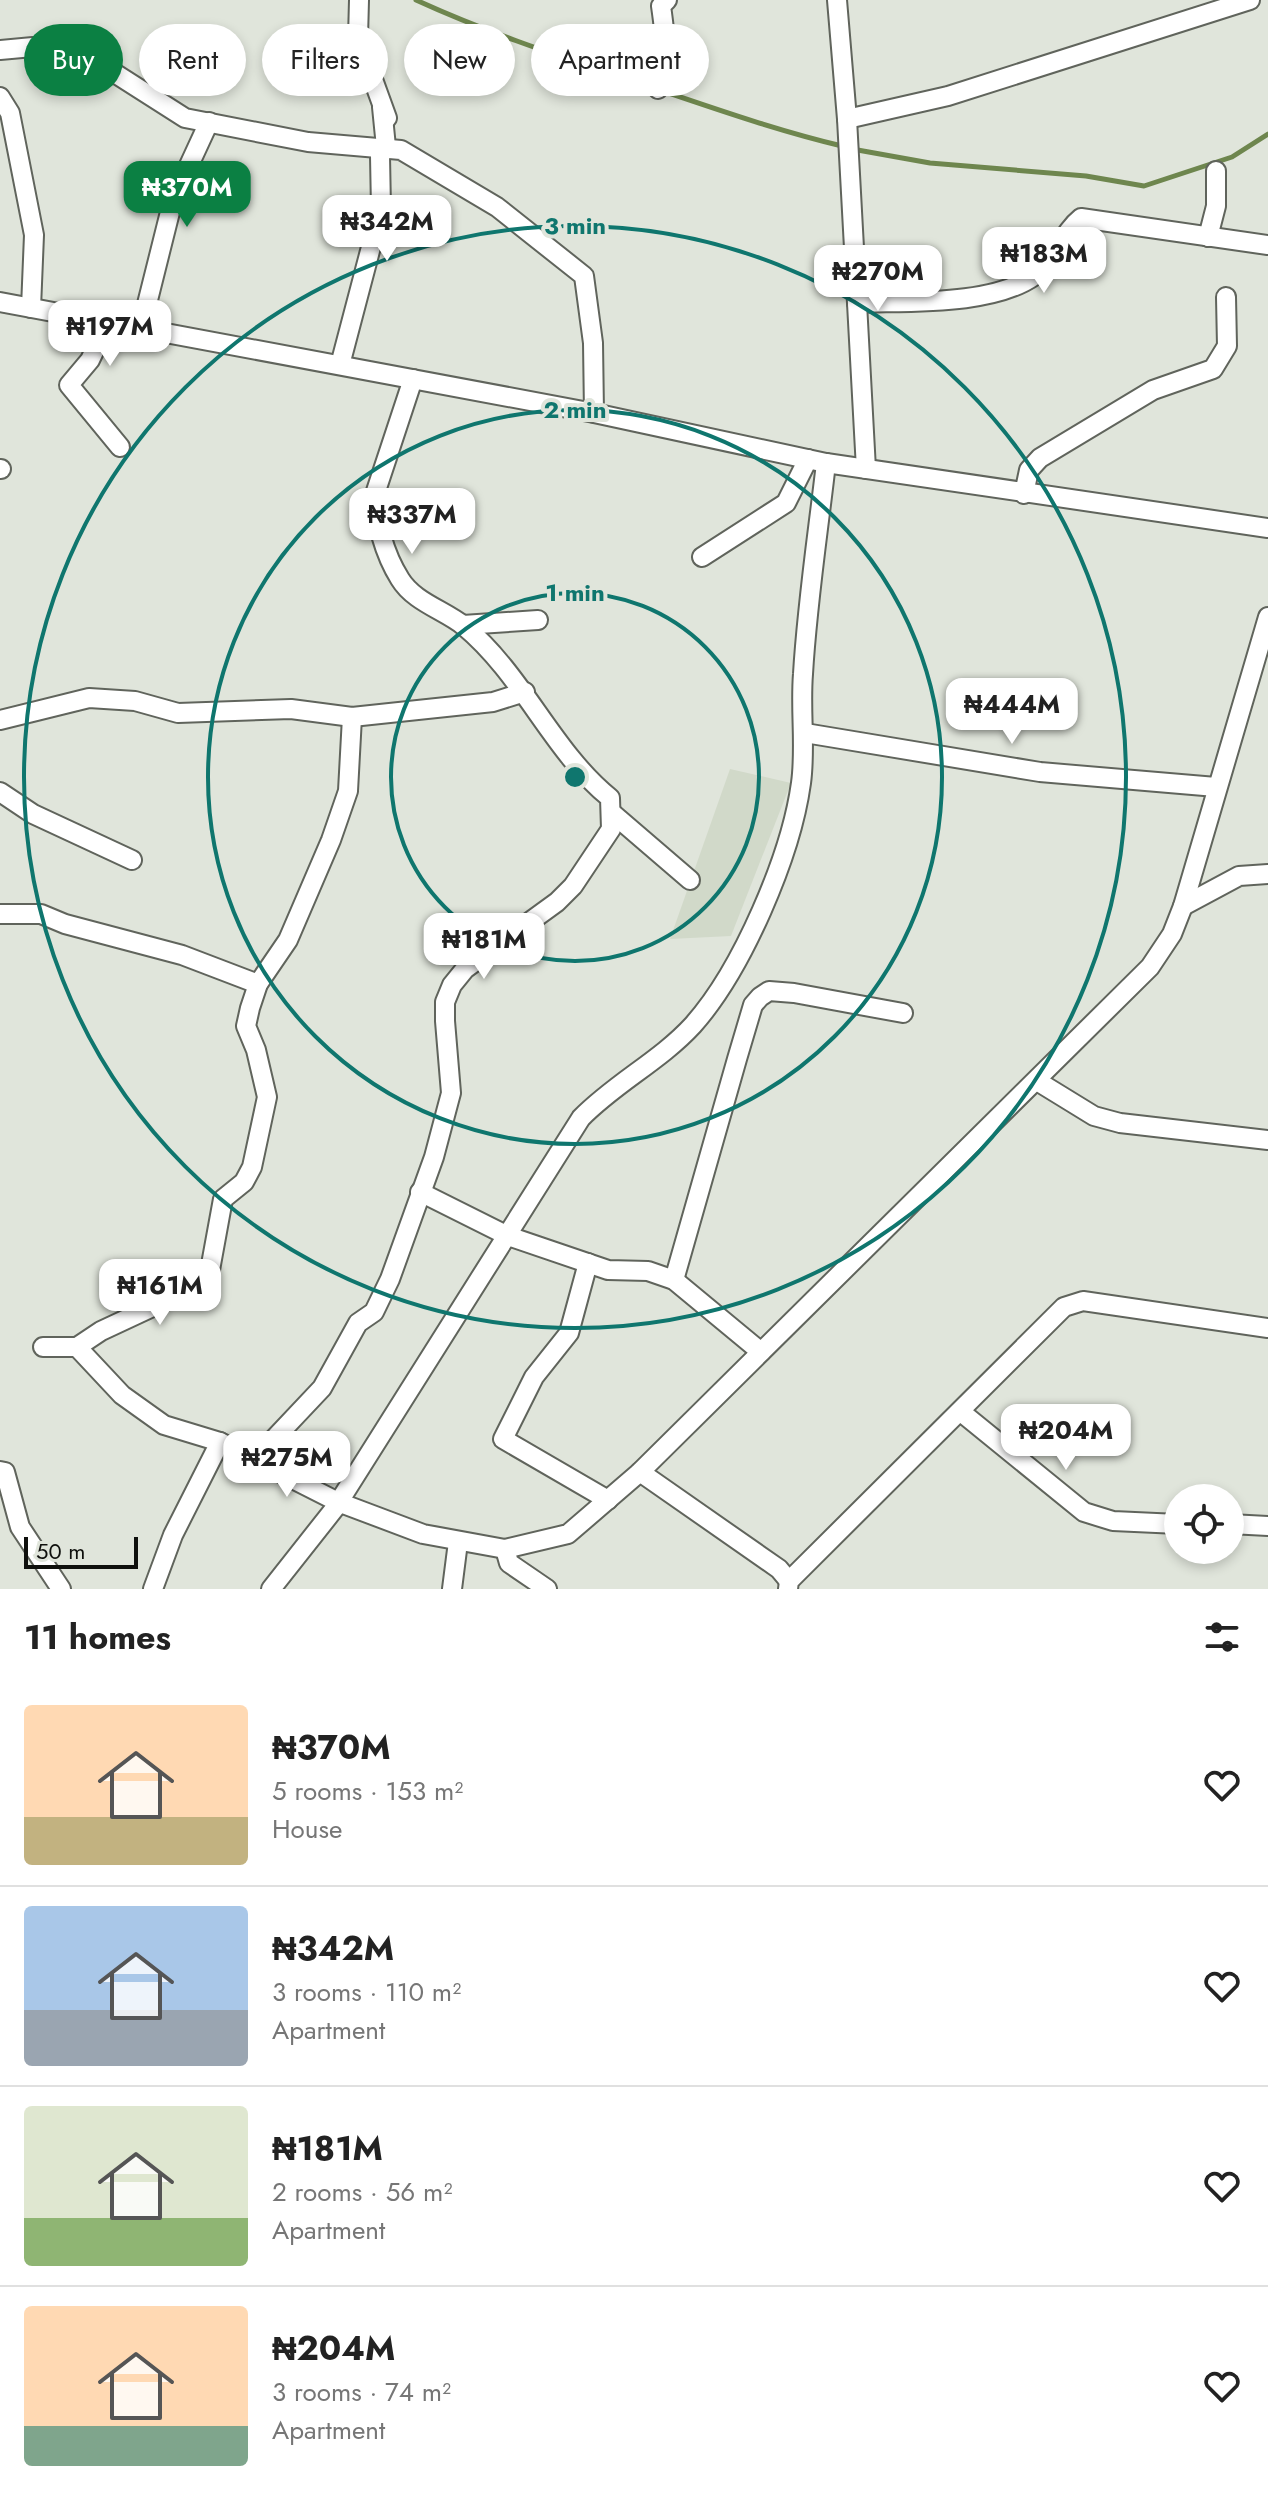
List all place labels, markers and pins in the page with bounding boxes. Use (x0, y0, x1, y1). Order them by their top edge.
pin: ₦370M (131, 161, 243, 229)
pin: ₦342M (331, 195, 443, 263)
pin: ₦183M (988, 227, 1100, 295)
pin: ₦270M (822, 245, 934, 313)
pin: ₦197M (54, 300, 166, 368)
pin: ₦337M (356, 488, 468, 556)
pin: ₦444M (956, 678, 1068, 746)
centre of rings (561, 763, 589, 791)
pin: ₦181M (428, 913, 540, 981)
pin: ₦161M (104, 1259, 216, 1327)
pin: ₦204M (1010, 1404, 1122, 1472)
pin: ₦275M (231, 1431, 343, 1499)

